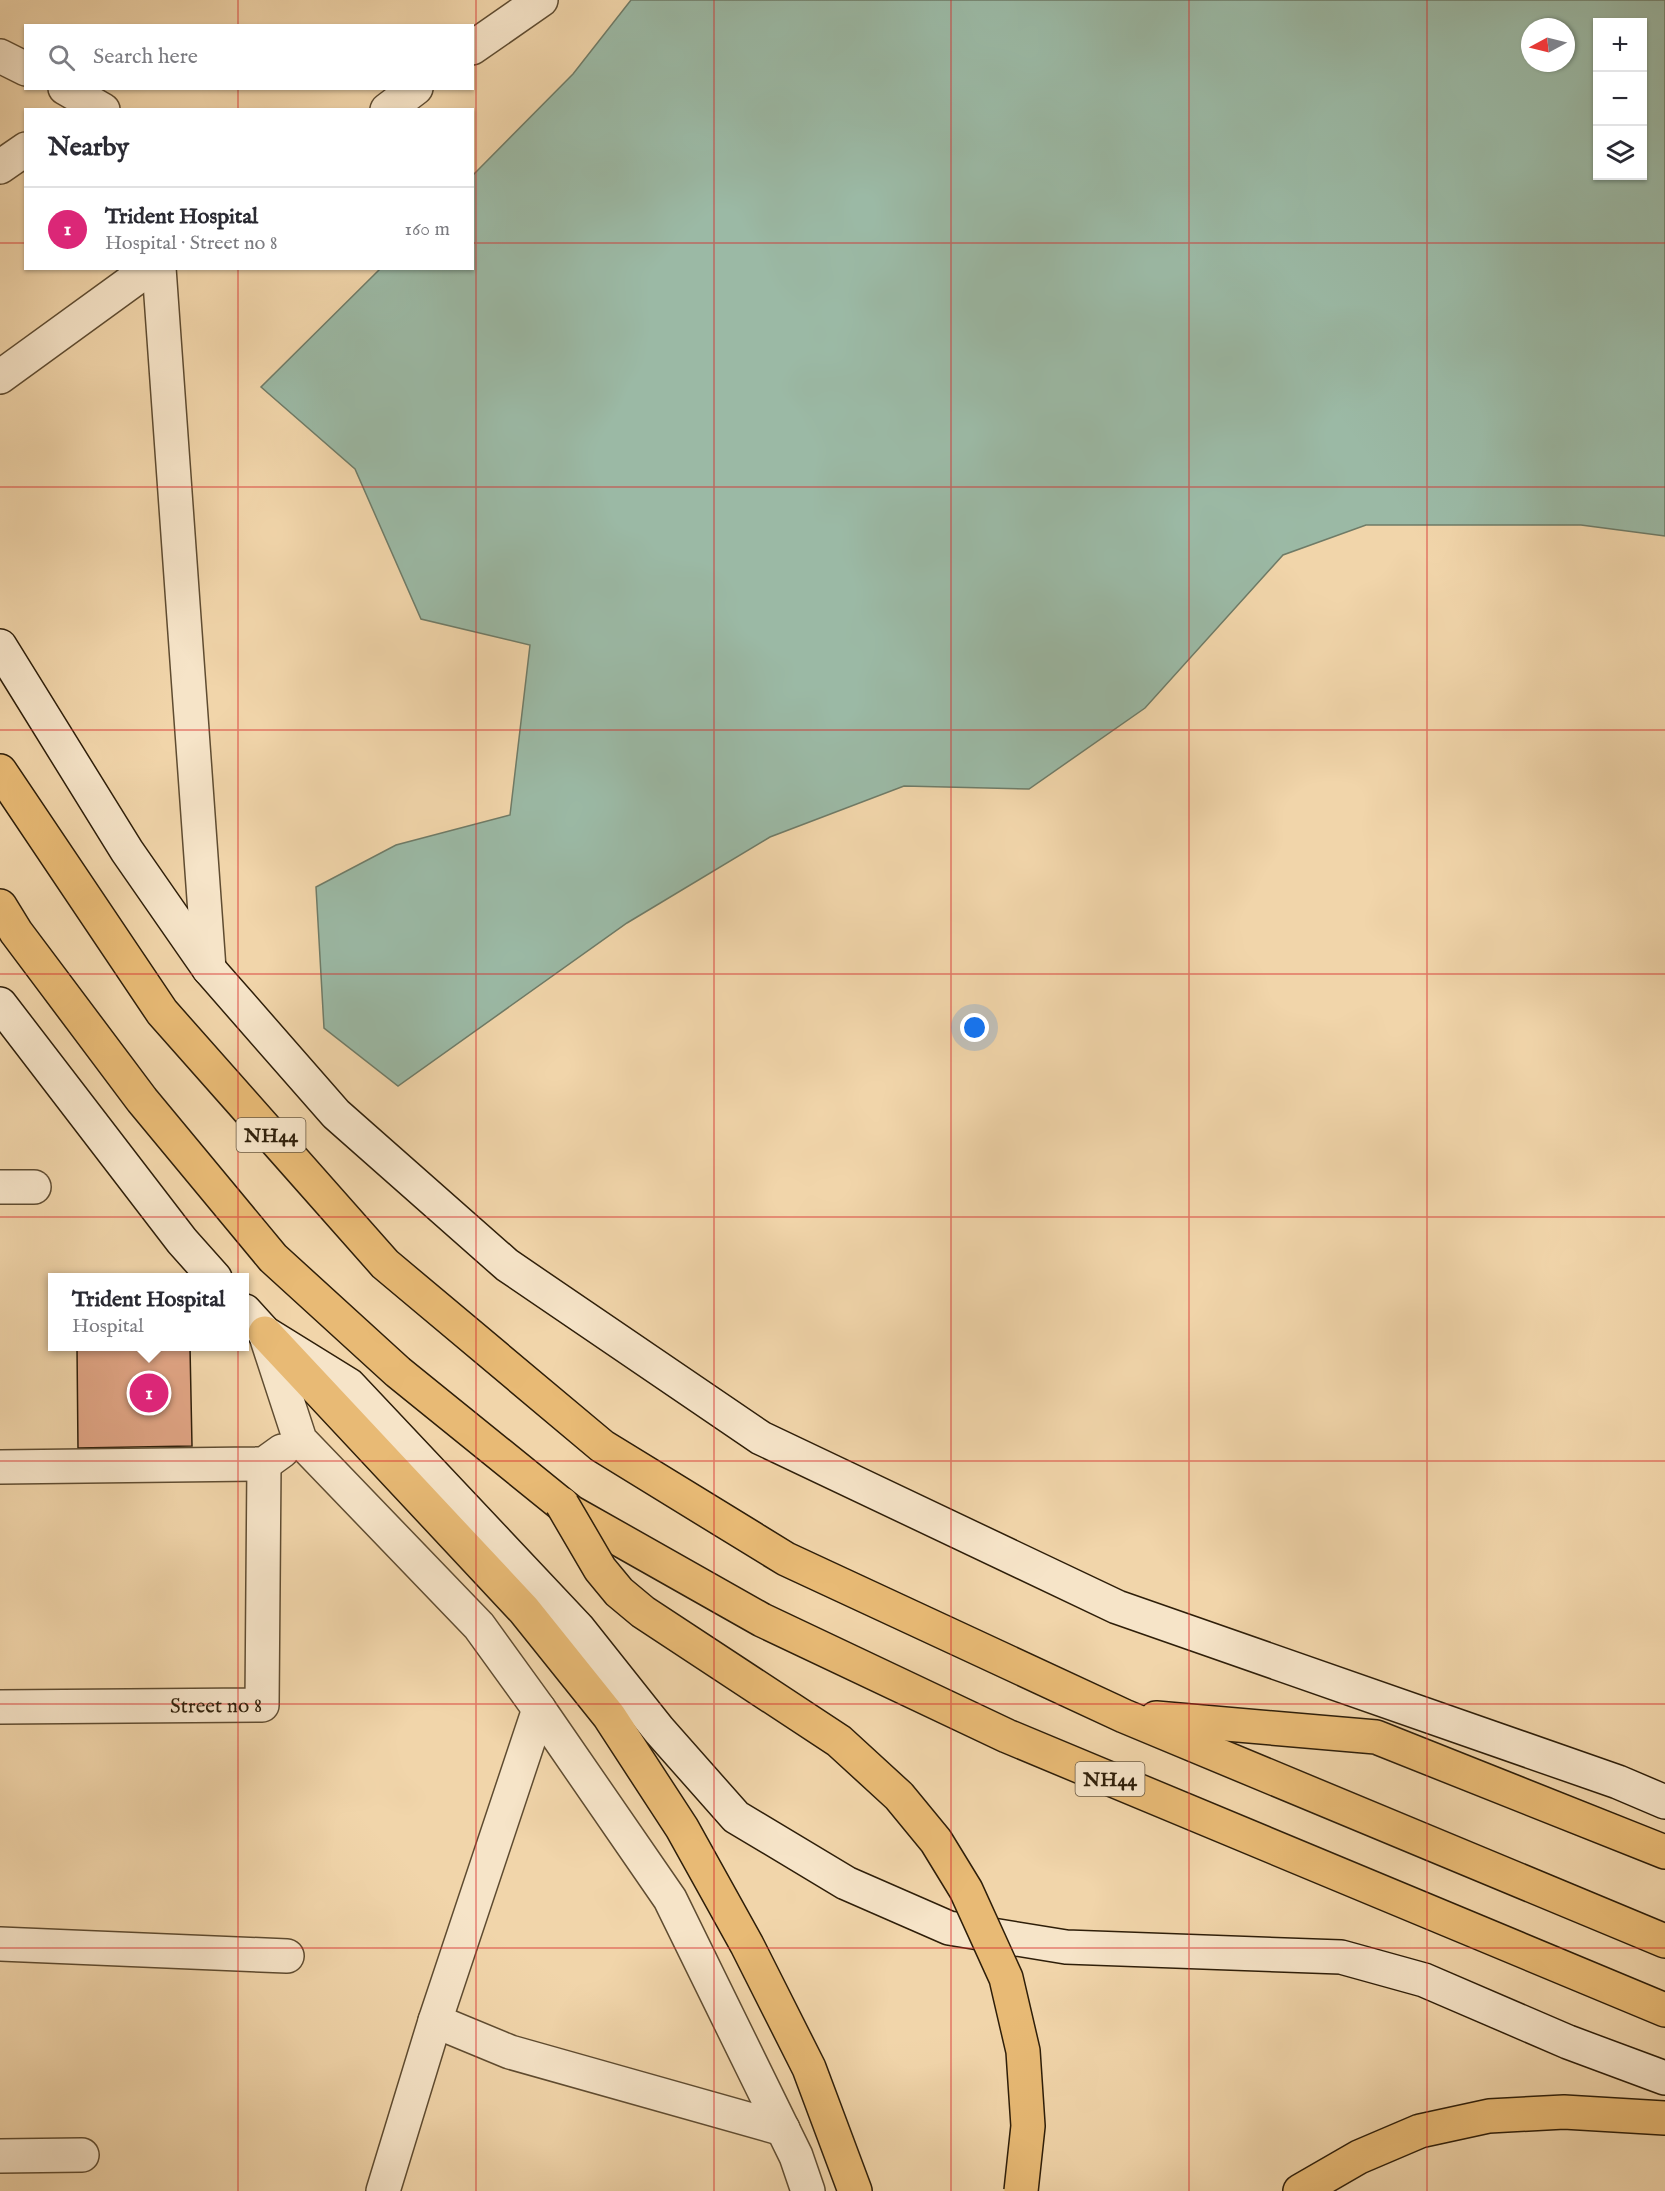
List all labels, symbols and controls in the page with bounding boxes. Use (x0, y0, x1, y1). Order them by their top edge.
north arrow (1521, 18, 1575, 72)
map controls (1593, 18, 1647, 180)
button: + (1593, 18, 1647, 72)
search box (24, 24, 474, 90)
icon: search (45, 41, 78, 74)
text: Search here (93, 43, 198, 71)
button: − (1593, 72, 1647, 126)
button: layers (1593, 126, 1647, 180)
text: Nearby (48, 131, 129, 164)
text: Trident Hospital (105, 203, 258, 231)
text: 1 (64, 217, 71, 242)
text: 160 m (404, 217, 450, 242)
text: Hospital · Street no 8 (105, 231, 278, 256)
your location (960, 1013, 989, 1042)
road number: NH44 (236, 1118, 306, 1152)
popup (48, 1273, 249, 1351)
text: Trident Hospital (72, 1286, 225, 1314)
text: Hospital (72, 1314, 144, 1339)
pin: 1 (130, 1370, 168, 1416)
street label: Street no 8 (170, 1693, 262, 1721)
road number: NH44 (1076, 1762, 1144, 1796)

